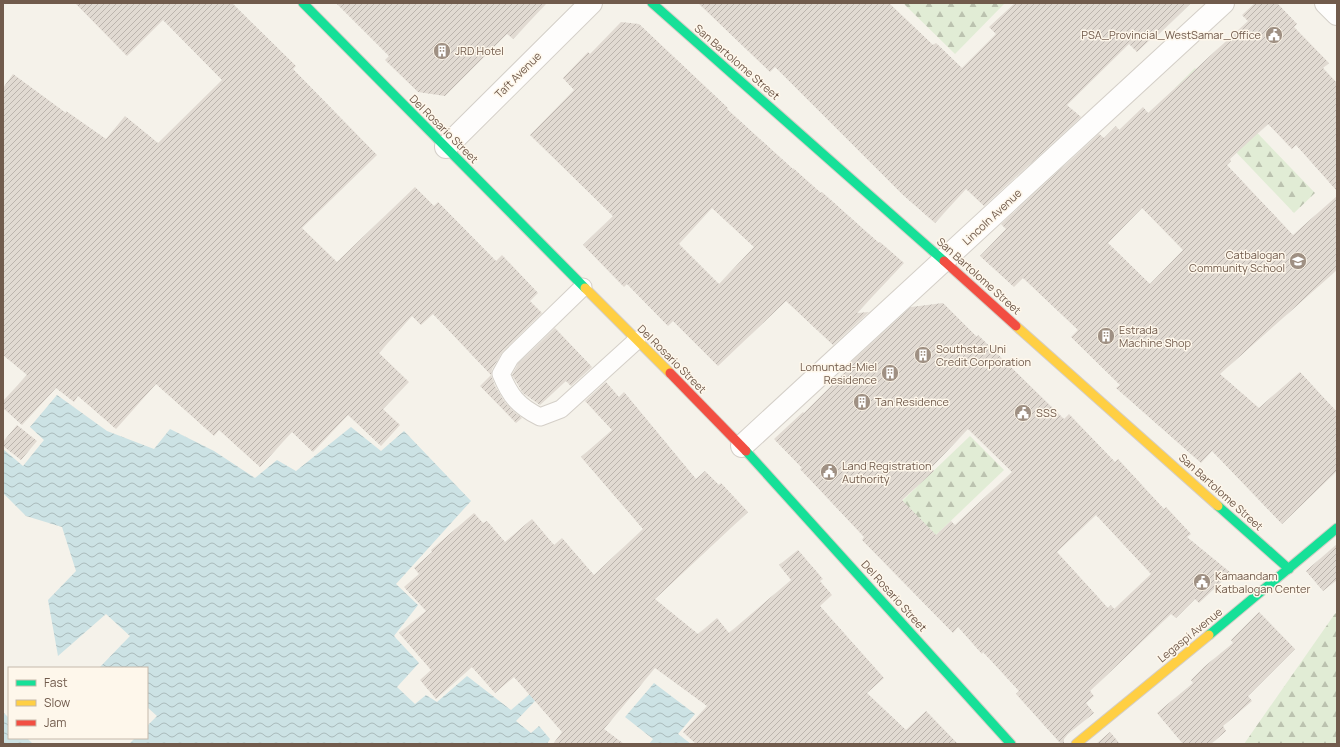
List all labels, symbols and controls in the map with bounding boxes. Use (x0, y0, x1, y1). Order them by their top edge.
street label: San Bartolome Street (691, 20, 783, 103)
public building icon: PSA_Provincial_WestSamar_Office (1264, 25, 1284, 45)
place label: PSA_Provincial_WestSamar_Office (1081, 27, 1262, 42)
building icon: JRD Hotel (432, 41, 452, 61)
place label: JRD Hotel (455, 43, 504, 58)
street label: Taft Avenue (491, 48, 545, 101)
street label: Del Rosario Street (407, 91, 482, 166)
street label: Lincoln Avenue (959, 185, 1025, 248)
street label: San Bartolome Street (934, 234, 1025, 317)
place label: Catbalogan Community School (1189, 247, 1285, 275)
school or university icon: Catbalogan Community School (1288, 251, 1308, 271)
street label: Del Rosario Street (635, 321, 710, 396)
place label: Estrada Machine Shop (1119, 322, 1191, 350)
building icon: Estrada Machine Shop (1096, 326, 1116, 346)
place label: Southstar Uni Credit Corporation (936, 341, 1031, 369)
building icon: Southstar Uni Credit Corporation (913, 345, 933, 365)
place label: Lomuntad-Miel Residence (800, 359, 878, 387)
building icon: Lomuntad-Miel Residence (880, 363, 900, 383)
building icon: Tan Residence (852, 392, 872, 412)
place label: Tan Residence (875, 394, 950, 409)
public building icon: SSS (1013, 403, 1033, 423)
place label: SSS (1036, 405, 1057, 420)
street label: San Bartolome Street (1176, 450, 1267, 533)
place label: Land Registration Authority (842, 458, 931, 486)
public building icon: Land Registration Authority (819, 462, 839, 482)
street label: Del Rosario Street (858, 557, 931, 635)
place label: Kamaandam Katbalogan Center (1215, 568, 1310, 596)
public building icon: Kamaandam Katbalogan Center (1192, 572, 1212, 592)
street label: Legaspi Avenue (1154, 603, 1226, 665)
legend (8, 667, 148, 739)
text: Fast (44, 674, 68, 691)
text: Slow (44, 694, 70, 711)
text: Jam (44, 714, 66, 731)

